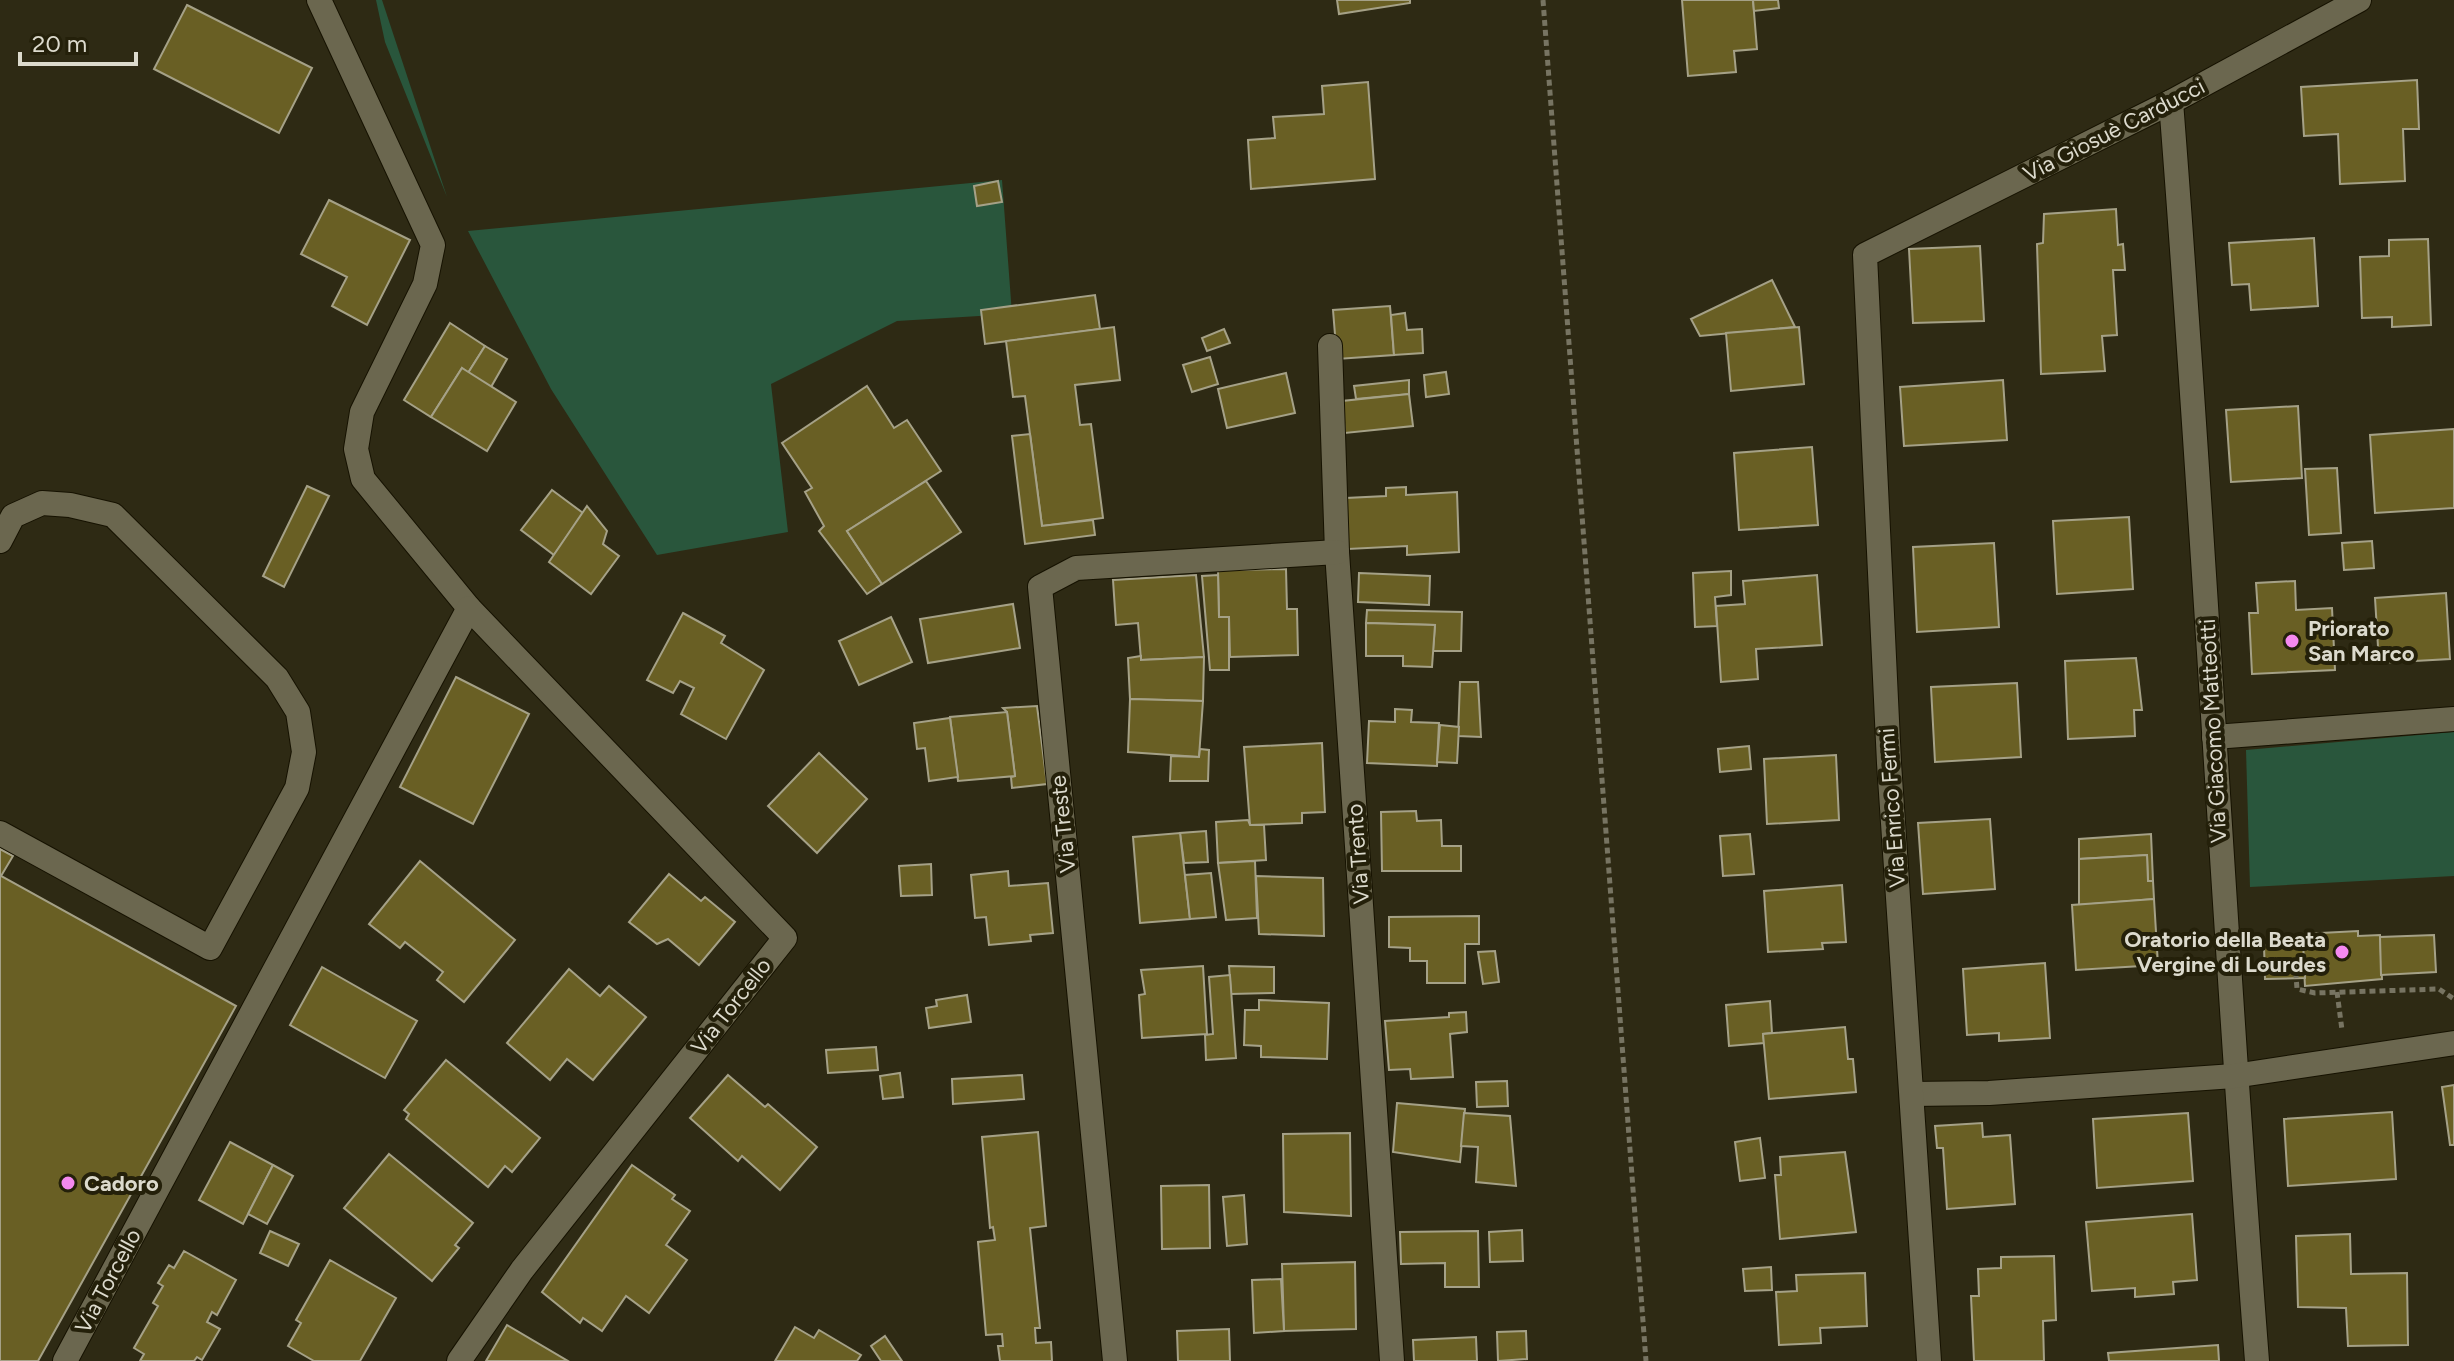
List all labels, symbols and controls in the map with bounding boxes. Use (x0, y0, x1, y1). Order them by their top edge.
scale bar (20, 16, 136, 66)
text: 20 m (32, 29, 87, 58)
street label: Via Giosuè Carducci (2019, 73, 2209, 187)
place label: Priorato San Marco (2308, 615, 2415, 667)
street label: Via Giacomo Matteotti (2194, 618, 2232, 844)
marker: Priorato San Marco (2283, 632, 2301, 650)
street label: Via Enrico Fermi (1873, 727, 1911, 889)
street label: Via Treste (1044, 774, 1082, 874)
street label: Via Trento (1341, 803, 1375, 905)
place label: Oratorio della Beata Vergine di Lourdes (2124, 926, 2326, 978)
marker: Oratorio della Beata Vergine di Lourdes (2333, 943, 2351, 961)
street label: Via Torcello (685, 953, 777, 1059)
place label: Cadoro (84, 1170, 159, 1197)
marker: Cadoro (59, 1174, 77, 1192)
street label: Via Torcello (69, 1224, 147, 1338)

